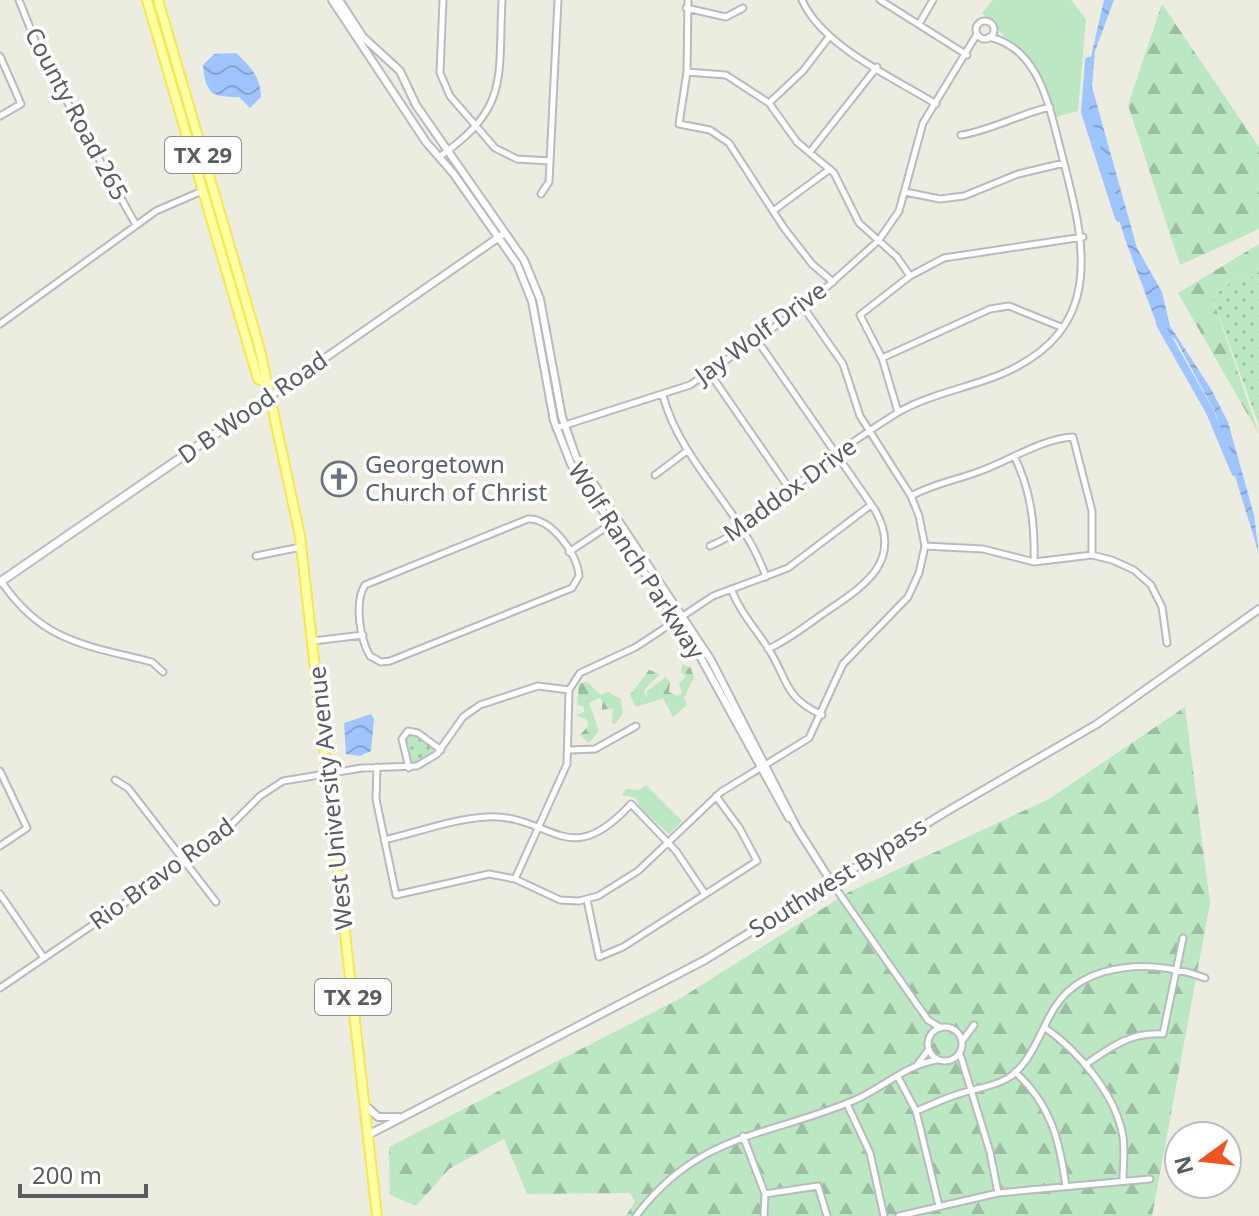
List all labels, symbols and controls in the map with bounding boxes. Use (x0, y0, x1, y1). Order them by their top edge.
street label: County Road 265 (18, 21, 137, 206)
road number: TX 29 (165, 137, 241, 173)
street label: Jay Wolf Drive (686, 273, 832, 392)
street label: D B Wood Road (171, 343, 333, 471)
street label: Maddox Drive (716, 429, 862, 548)
place label: Georgetown Church of Christ (365, 447, 547, 508)
street label: Wolf Ranch Parkway (561, 456, 714, 665)
church icon: Georgetown Church of Christ (320, 460, 358, 498)
street label: West University Avenue (299, 665, 360, 932)
street label: Rio Bravo Road (82, 809, 240, 936)
street label: Southwest Bypass (742, 809, 932, 945)
road number: TX 29 (315, 979, 391, 1015)
north arrow (1163, 1120, 1243, 1200)
scale bar (20, 1148, 146, 1198)
text: N (1166, 1153, 1200, 1178)
text: 200 m (32, 1158, 102, 1191)

